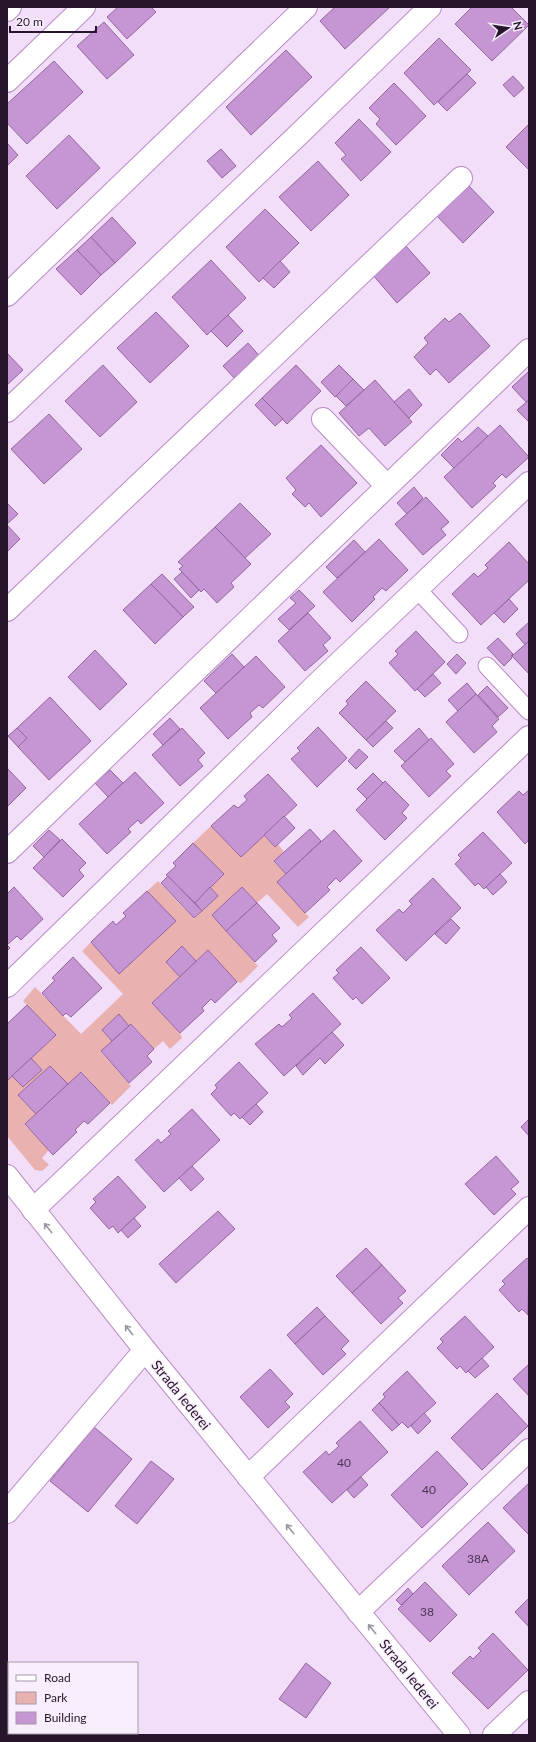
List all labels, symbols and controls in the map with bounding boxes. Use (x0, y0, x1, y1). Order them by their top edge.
scale bar (10, 8, 96, 34)
north arrow (488, 8, 528, 48)
text: 20 m (16, 14, 43, 29)
text: N (511, 20, 526, 31)
one-way arrow (44, 1222, 52, 1233)
one-way arrow (124, 1324, 133, 1335)
street label: Strada Iederei (148, 1356, 215, 1433)
house number: 40 (337, 1455, 351, 1470)
house number: 40 (422, 1482, 436, 1497)
one-way arrow (286, 1523, 295, 1534)
house number: 38A (467, 1551, 490, 1566)
house number: 38 (420, 1604, 434, 1619)
one-way arrow (368, 1624, 377, 1635)
street label: Strada Iederei (376, 1635, 443, 1712)
legend (8, 1662, 138, 1734)
text: Road (44, 1670, 71, 1685)
text: Park (44, 1690, 68, 1705)
text: Building (44, 1710, 87, 1725)

